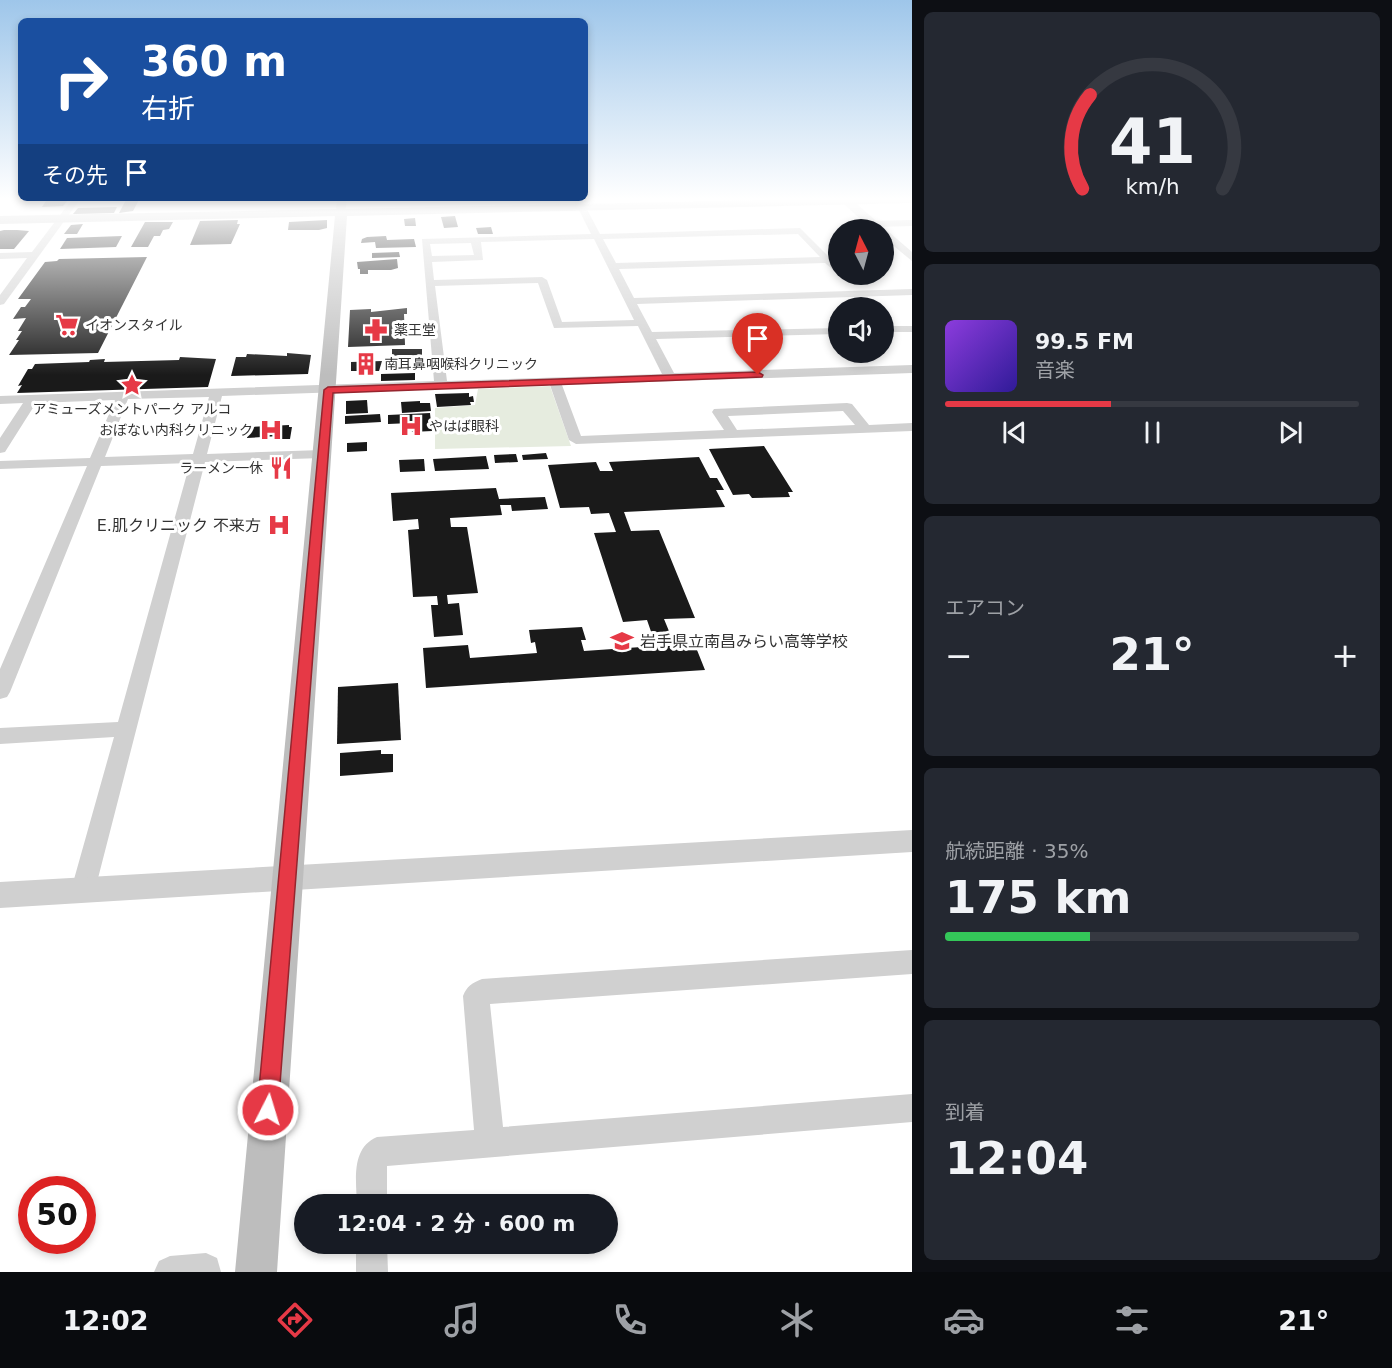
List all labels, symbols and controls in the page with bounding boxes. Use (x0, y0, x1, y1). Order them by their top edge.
text: 360 m (141, 37, 287, 86)
icon: right (42, 42, 120, 120)
text: 右折 (141, 93, 195, 124)
text: 41 (1109, 105, 1195, 178)
icon: arrive (120, 156, 153, 189)
text: その先 (42, 163, 108, 188)
text: km/h (1125, 174, 1179, 199)
north arrow (828, 219, 894, 285)
map controls (828, 219, 894, 363)
button: sound (828, 297, 894, 363)
supermarket icon: イオンスタイル (54, 312, 80, 338)
pin (732, 313, 783, 375)
place label: イオンスタイル (85, 317, 183, 333)
pharmacy icon: 薬王堂 (363, 317, 389, 343)
place label: 薬王堂 (394, 322, 436, 338)
icon: arrive (741, 322, 774, 355)
text: 99.5 FM (1035, 329, 1134, 354)
building icon: 南耳鼻咽喉科クリニック (353, 351, 379, 377)
place label: 南耳鼻咽喉科クリニック (384, 356, 538, 372)
text: 音楽 (1035, 358, 1075, 382)
place icon: アミューズメントパーク アルコ (119, 372, 145, 398)
place label: アミューズメントパーク アルコ (32, 401, 232, 417)
hospital icon: やはば眼科 (398, 413, 424, 439)
icon: previous (998, 416, 1031, 449)
icon: pause (1136, 416, 1169, 449)
icon: next (1274, 416, 1307, 449)
hospital icon: おぼない内科クリニック (258, 417, 284, 443)
place label: やはば眼科 (429, 418, 499, 434)
place label: おぼない内科クリニック (99, 422, 253, 438)
restaurant icon: ラーメン一休 (268, 455, 294, 481)
place label: ラーメン一休 (180, 460, 263, 476)
hospital icon: E.肌クリニック 不来方 (266, 512, 292, 538)
place label: E.肌クリニック 不来方 (97, 516, 261, 535)
text: エアコン (945, 596, 1025, 620)
school or university icon: 岩手県立南昌みらい高等学校 (609, 628, 635, 654)
text: 21° (1109, 628, 1195, 681)
place label: 岩手県立南昌みらい高等学校 (640, 632, 848, 651)
text: − (945, 636, 973, 675)
text: + (1331, 636, 1359, 675)
text: 航続距離 · 35% (945, 839, 1089, 863)
text: 175 km (945, 871, 1131, 924)
position arrow (236, 1078, 300, 1142)
text: 到着 (945, 1100, 985, 1124)
text: 12:04 (945, 1132, 1088, 1185)
speed limit sign: 50 (18, 1176, 96, 1254)
text: 12:04 · 2 分 · 600 m (337, 1211, 575, 1236)
icon: directions (274, 1299, 316, 1341)
icon: music (441, 1299, 483, 1341)
icon: phone (609, 1299, 651, 1341)
icon: climate (776, 1299, 818, 1341)
icon: car (943, 1299, 985, 1341)
icon: filters (1111, 1299, 1153, 1341)
text: 12:02 (63, 1305, 149, 1336)
text: 21° (1278, 1305, 1329, 1336)

